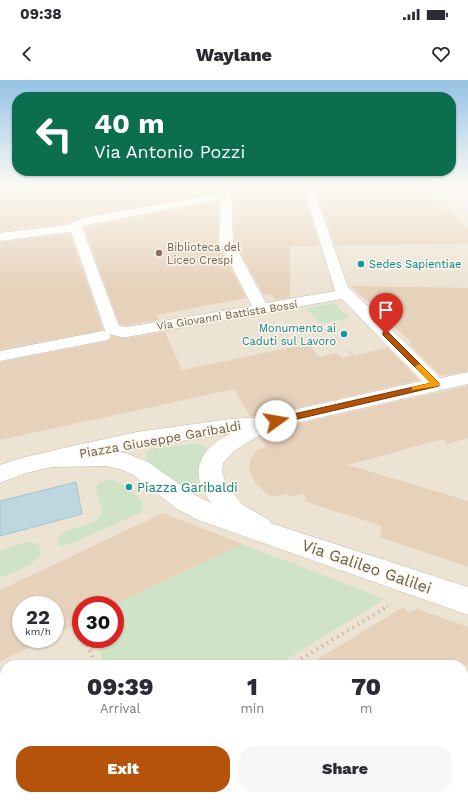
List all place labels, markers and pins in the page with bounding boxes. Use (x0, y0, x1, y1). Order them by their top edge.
place label: Biblioteca del Liceo Crespi (167, 241, 241, 267)
marker: Biblioteca del Liceo Crespi (154, 248, 164, 258)
place label: Sedes Sapientiae (369, 258, 461, 271)
marker: Sedes Sapientiae (356, 259, 366, 269)
pin (369, 293, 403, 334)
place label: Monumento ai Caduti sul Lavoro (242, 322, 336, 348)
marker: Monumento ai Caduti sul Lavoro (339, 329, 349, 339)
place label: Piazza Garibaldi (137, 480, 238, 495)
marker: Piazza Garibaldi (124, 482, 134, 492)

